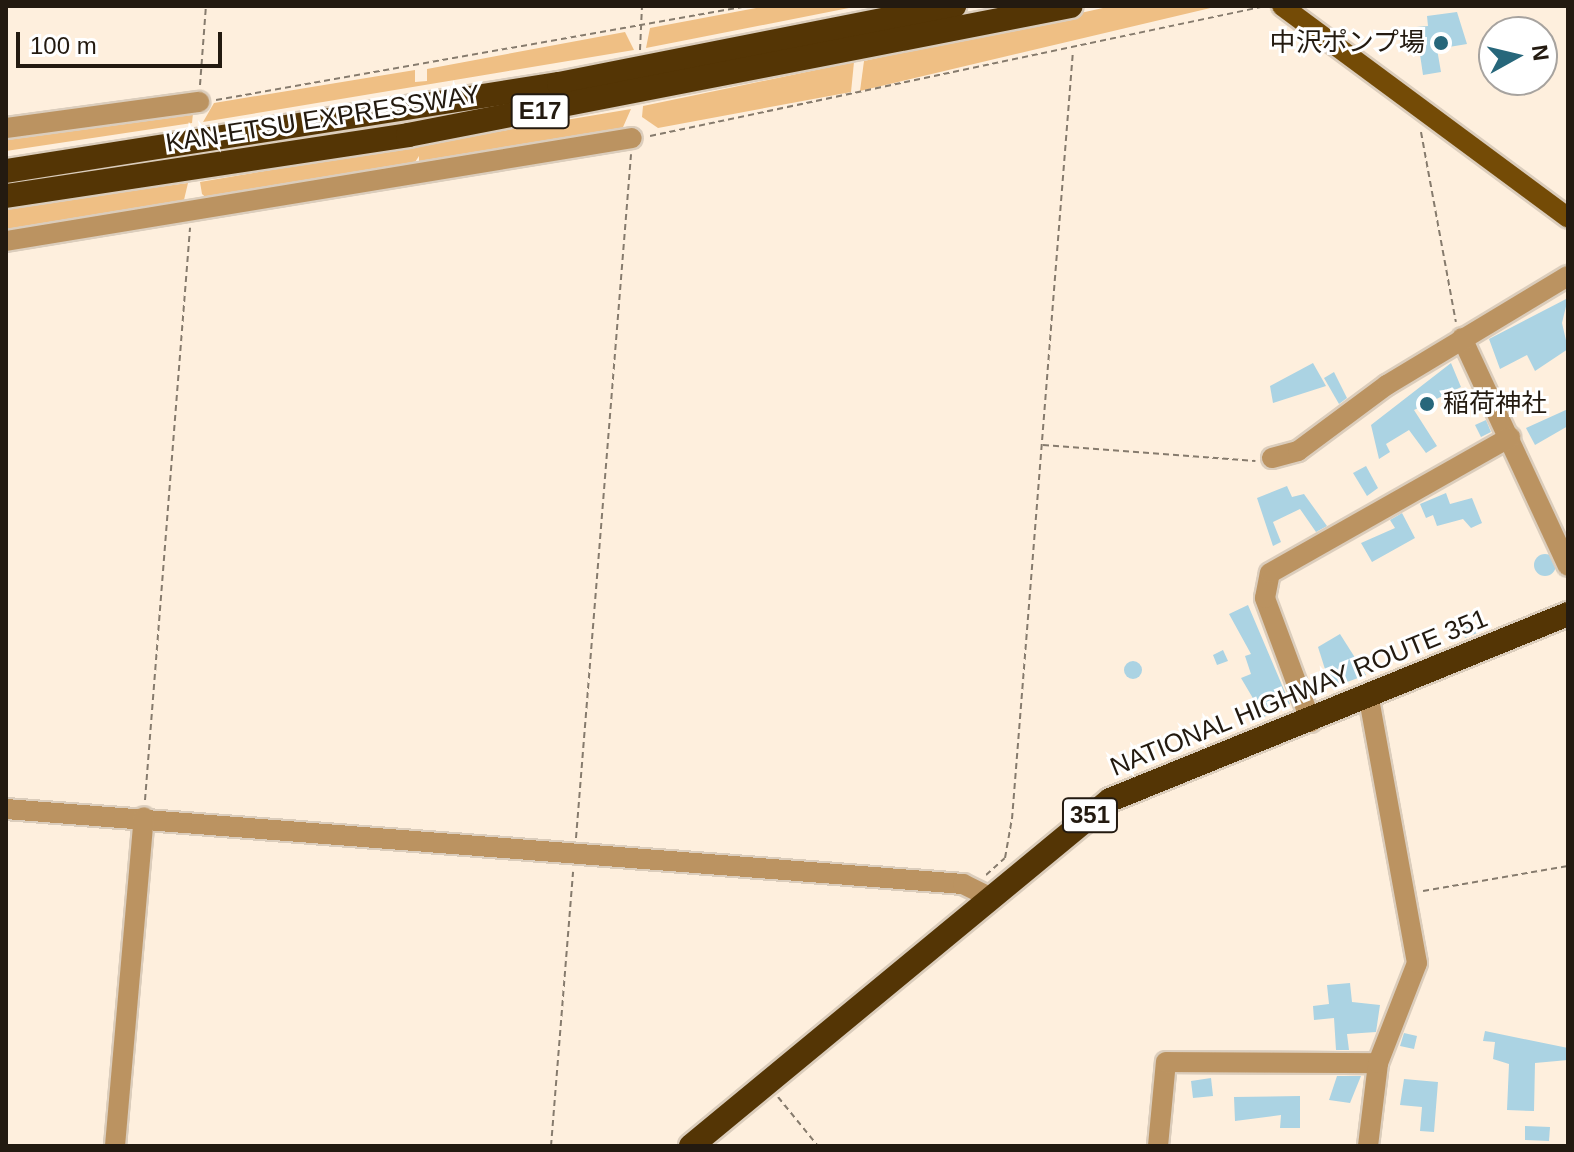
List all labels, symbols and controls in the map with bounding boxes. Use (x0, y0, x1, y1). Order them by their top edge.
scale bar (20, 16, 226, 66)
north arrow (1478, 16, 1558, 96)
place label: 中沢ポンプ場 (1269, 27, 1425, 59)
text: 100 m (30, 32, 97, 59)
marker: 中沢ポンプ場 (1432, 34, 1450, 52)
text: N (1527, 43, 1554, 62)
street label: KAN-ETSU EXPRESSWAY (164, 79, 482, 159)
road number: E17 (510, 91, 570, 131)
place label: 稲荷神社 (1443, 388, 1547, 420)
marker: 稲荷神社 (1418, 395, 1436, 413)
street label: NATIONAL HIGHWAY ROUTE 351 (1105, 603, 1493, 783)
road number: 351 (1060, 795, 1120, 835)

